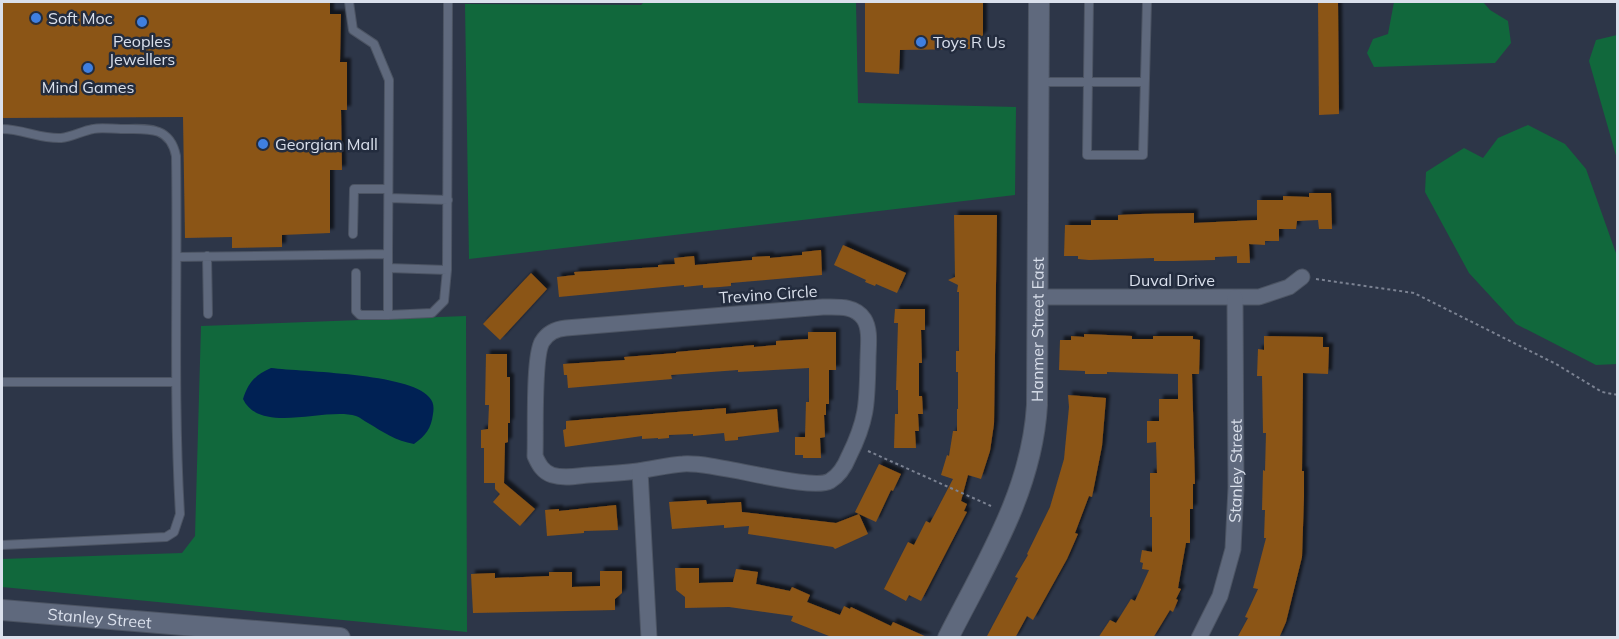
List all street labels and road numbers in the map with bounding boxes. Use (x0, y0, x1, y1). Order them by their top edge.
street label: Hanmer Street East (1027, 257, 1048, 402)
street label: Duval Drive (1129, 270, 1215, 290)
street label: Trevino Circle (718, 281, 818, 307)
street label: Stanley Street (1224, 418, 1246, 523)
street label: Stanley Street (47, 604, 153, 632)

